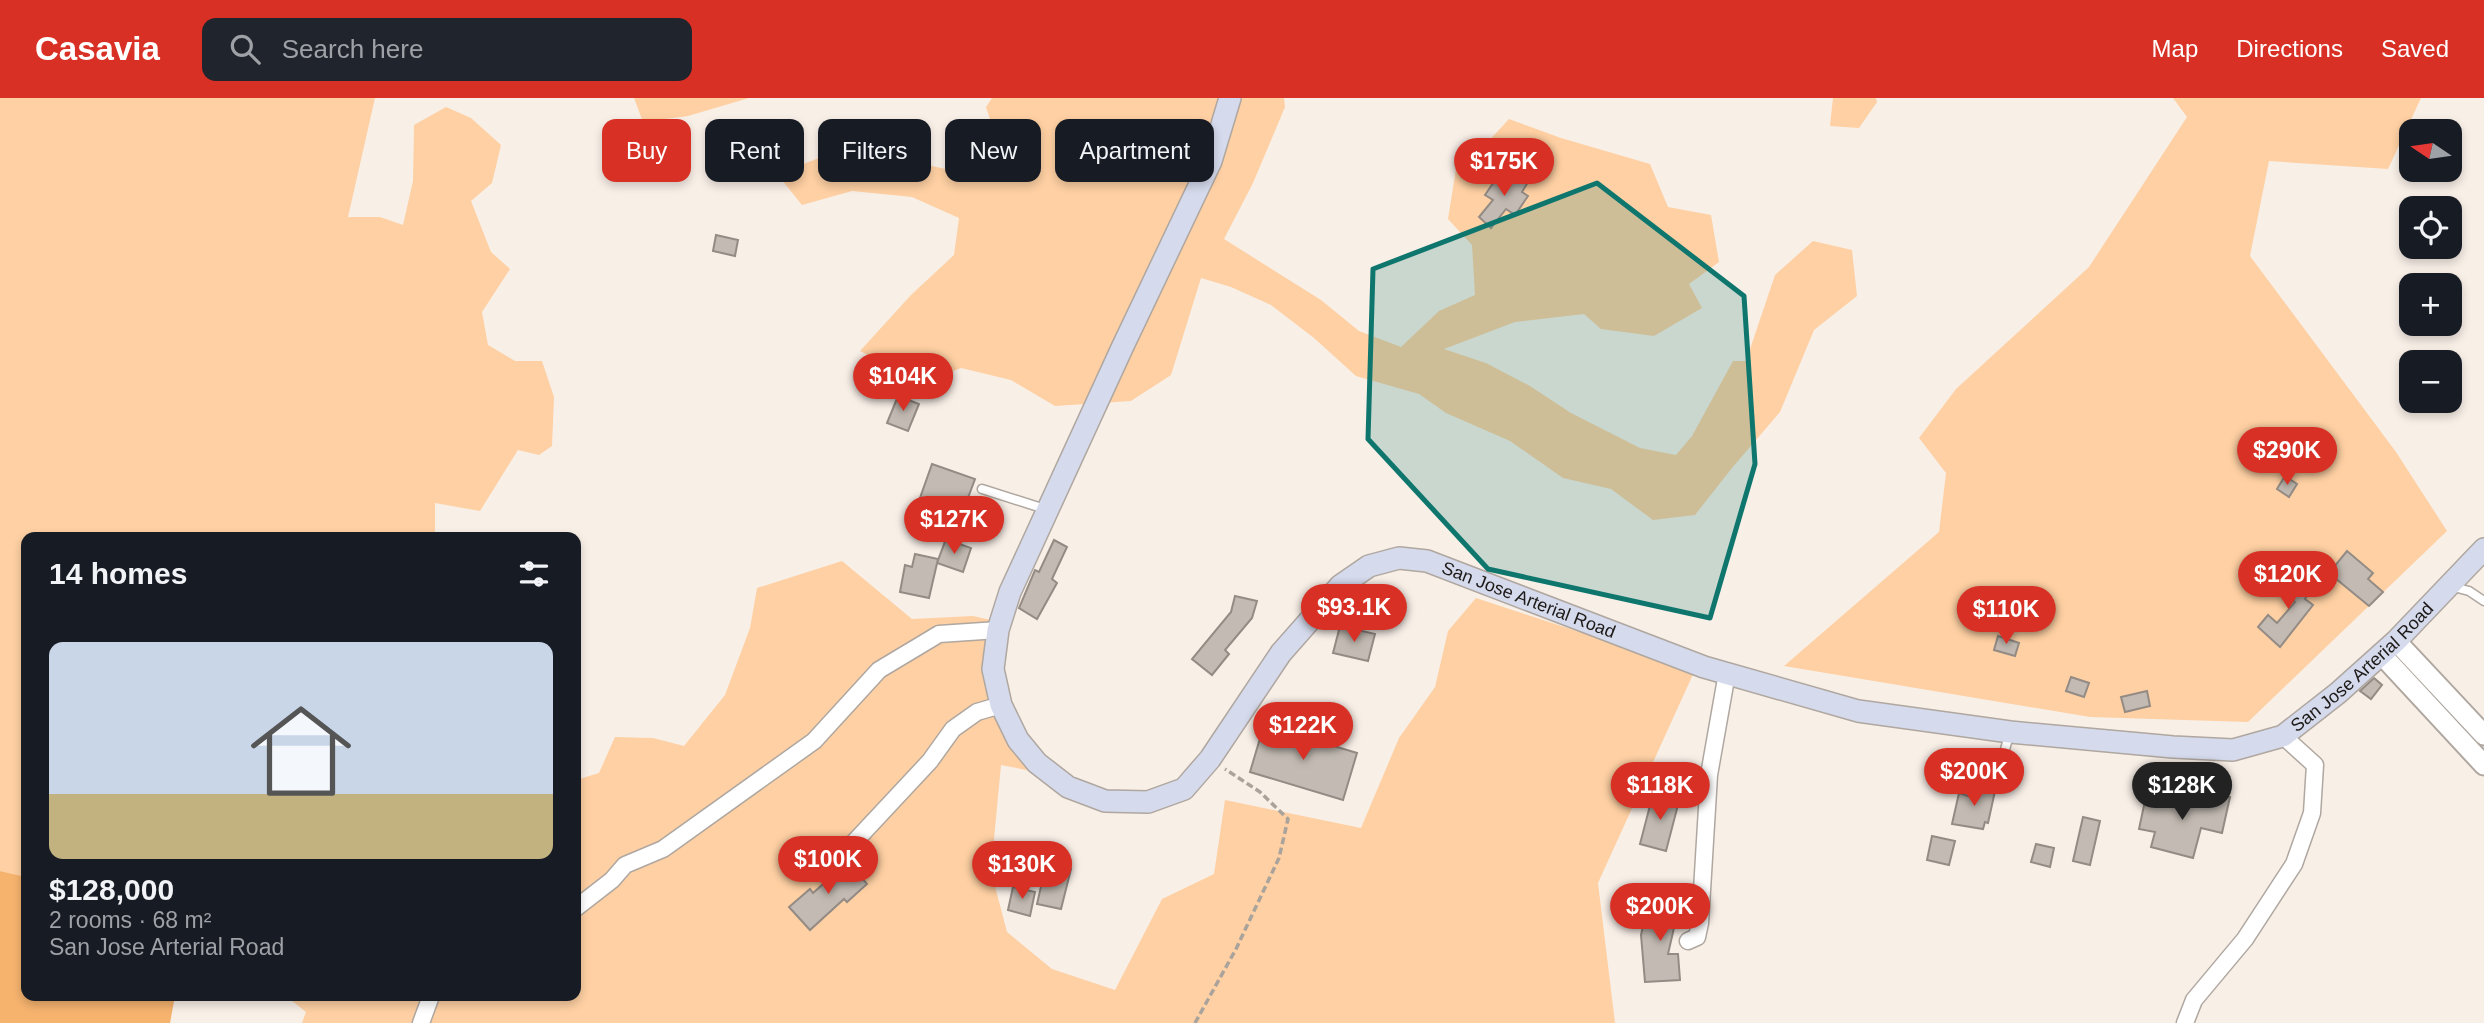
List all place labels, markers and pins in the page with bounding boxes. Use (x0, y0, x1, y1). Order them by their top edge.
pin: $175K (1455, 139, 1553, 198)
pin: $104K (854, 354, 952, 413)
pin: $290K (2238, 428, 2336, 487)
pin: $127K (905, 496, 1003, 556)
pin: $120K (2239, 552, 2337, 611)
pin: $93.1K (1297, 584, 1411, 644)
pin: $110K (1957, 587, 2055, 646)
pin: $122K (1254, 702, 1352, 762)
pin: $200K (1925, 748, 2023, 808)
pin: $118K (1611, 762, 1709, 822)
pin: $128K (2133, 762, 2231, 822)
pin: $100K (779, 836, 877, 896)
pin: $130K (973, 842, 1071, 901)
pin: $200K (1611, 884, 1709, 943)

